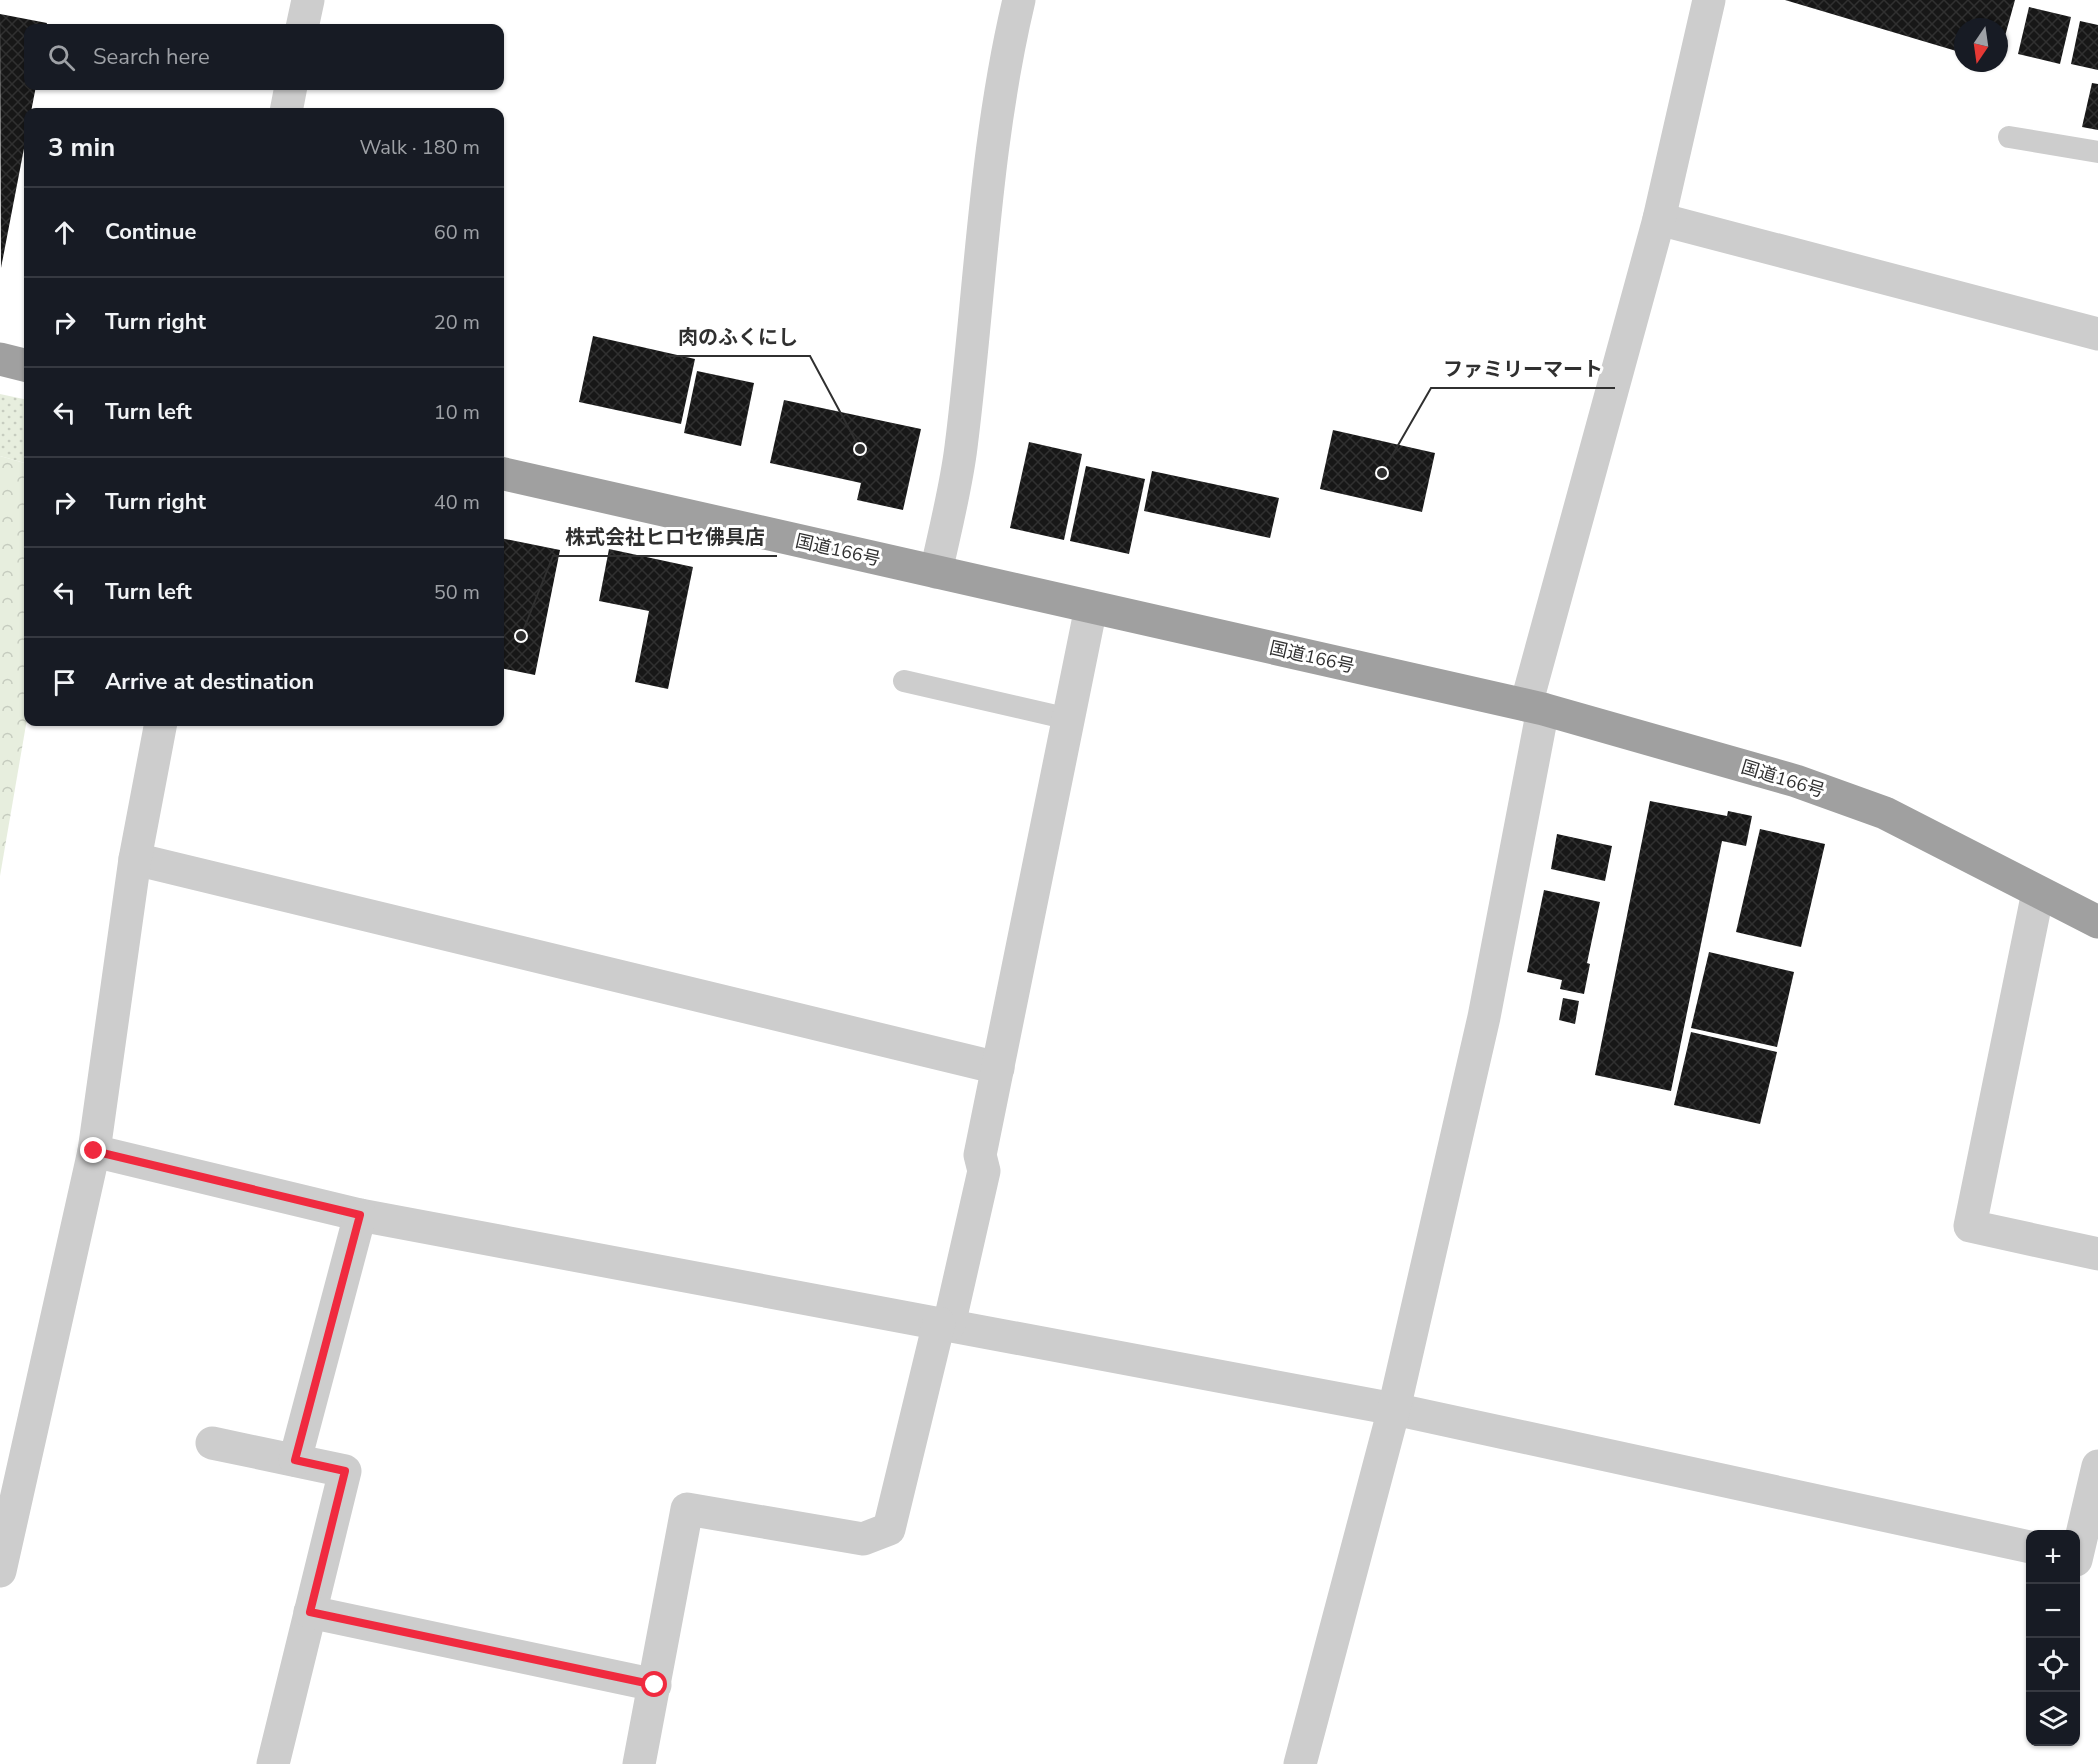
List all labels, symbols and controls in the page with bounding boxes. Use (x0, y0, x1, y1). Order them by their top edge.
north arrow (1954, 18, 2008, 72)
search box (24, 24, 504, 90)
icon: search (45, 41, 78, 74)
text: Search here (93, 42, 210, 72)
text: 3 min (48, 130, 115, 165)
text: Walk · 180 m (360, 134, 480, 161)
icon: ahead (48, 216, 81, 249)
text: Continue (105, 217, 196, 247)
text: 60 m (434, 219, 480, 246)
icon: right (48, 306, 81, 339)
text: Turn right (105, 307, 206, 337)
text: 20 m (434, 309, 480, 336)
callout: 肉のふくにし (666, 318, 810, 356)
text: 肉のふくにし (678, 324, 798, 351)
callout: ファミリーマート (1431, 350, 1615, 388)
text: ファミリーマート (1443, 356, 1603, 383)
icon: left (48, 396, 81, 429)
text: Turn left (105, 397, 192, 427)
text: 10 m (434, 399, 480, 426)
icon: right (48, 486, 81, 519)
text: Turn right (105, 487, 206, 517)
text: 40 m (434, 489, 480, 516)
callout: 株式会社ヒロセ佛具店 (553, 518, 777, 556)
text: 株式会社ヒロセ佛具店 (565, 524, 765, 551)
street label: 国道166号 (793, 529, 883, 571)
icon: left (48, 576, 81, 609)
text: Turn left (105, 577, 192, 607)
text: 50 m (434, 579, 480, 606)
street label: 国道166号 (1267, 636, 1357, 678)
icon: arrive (48, 666, 81, 699)
text: Arrive at destination (105, 667, 314, 697)
street label: 国道166号 (1738, 755, 1828, 803)
route end (80, 1137, 106, 1163)
map controls (2026, 1530, 2080, 1746)
button: + (2026, 1530, 2080, 1584)
button: − (2026, 1584, 2080, 1638)
button: locate (2026, 1638, 2080, 1692)
route start (641, 1671, 667, 1697)
button: layers (2026, 1692, 2080, 1746)

